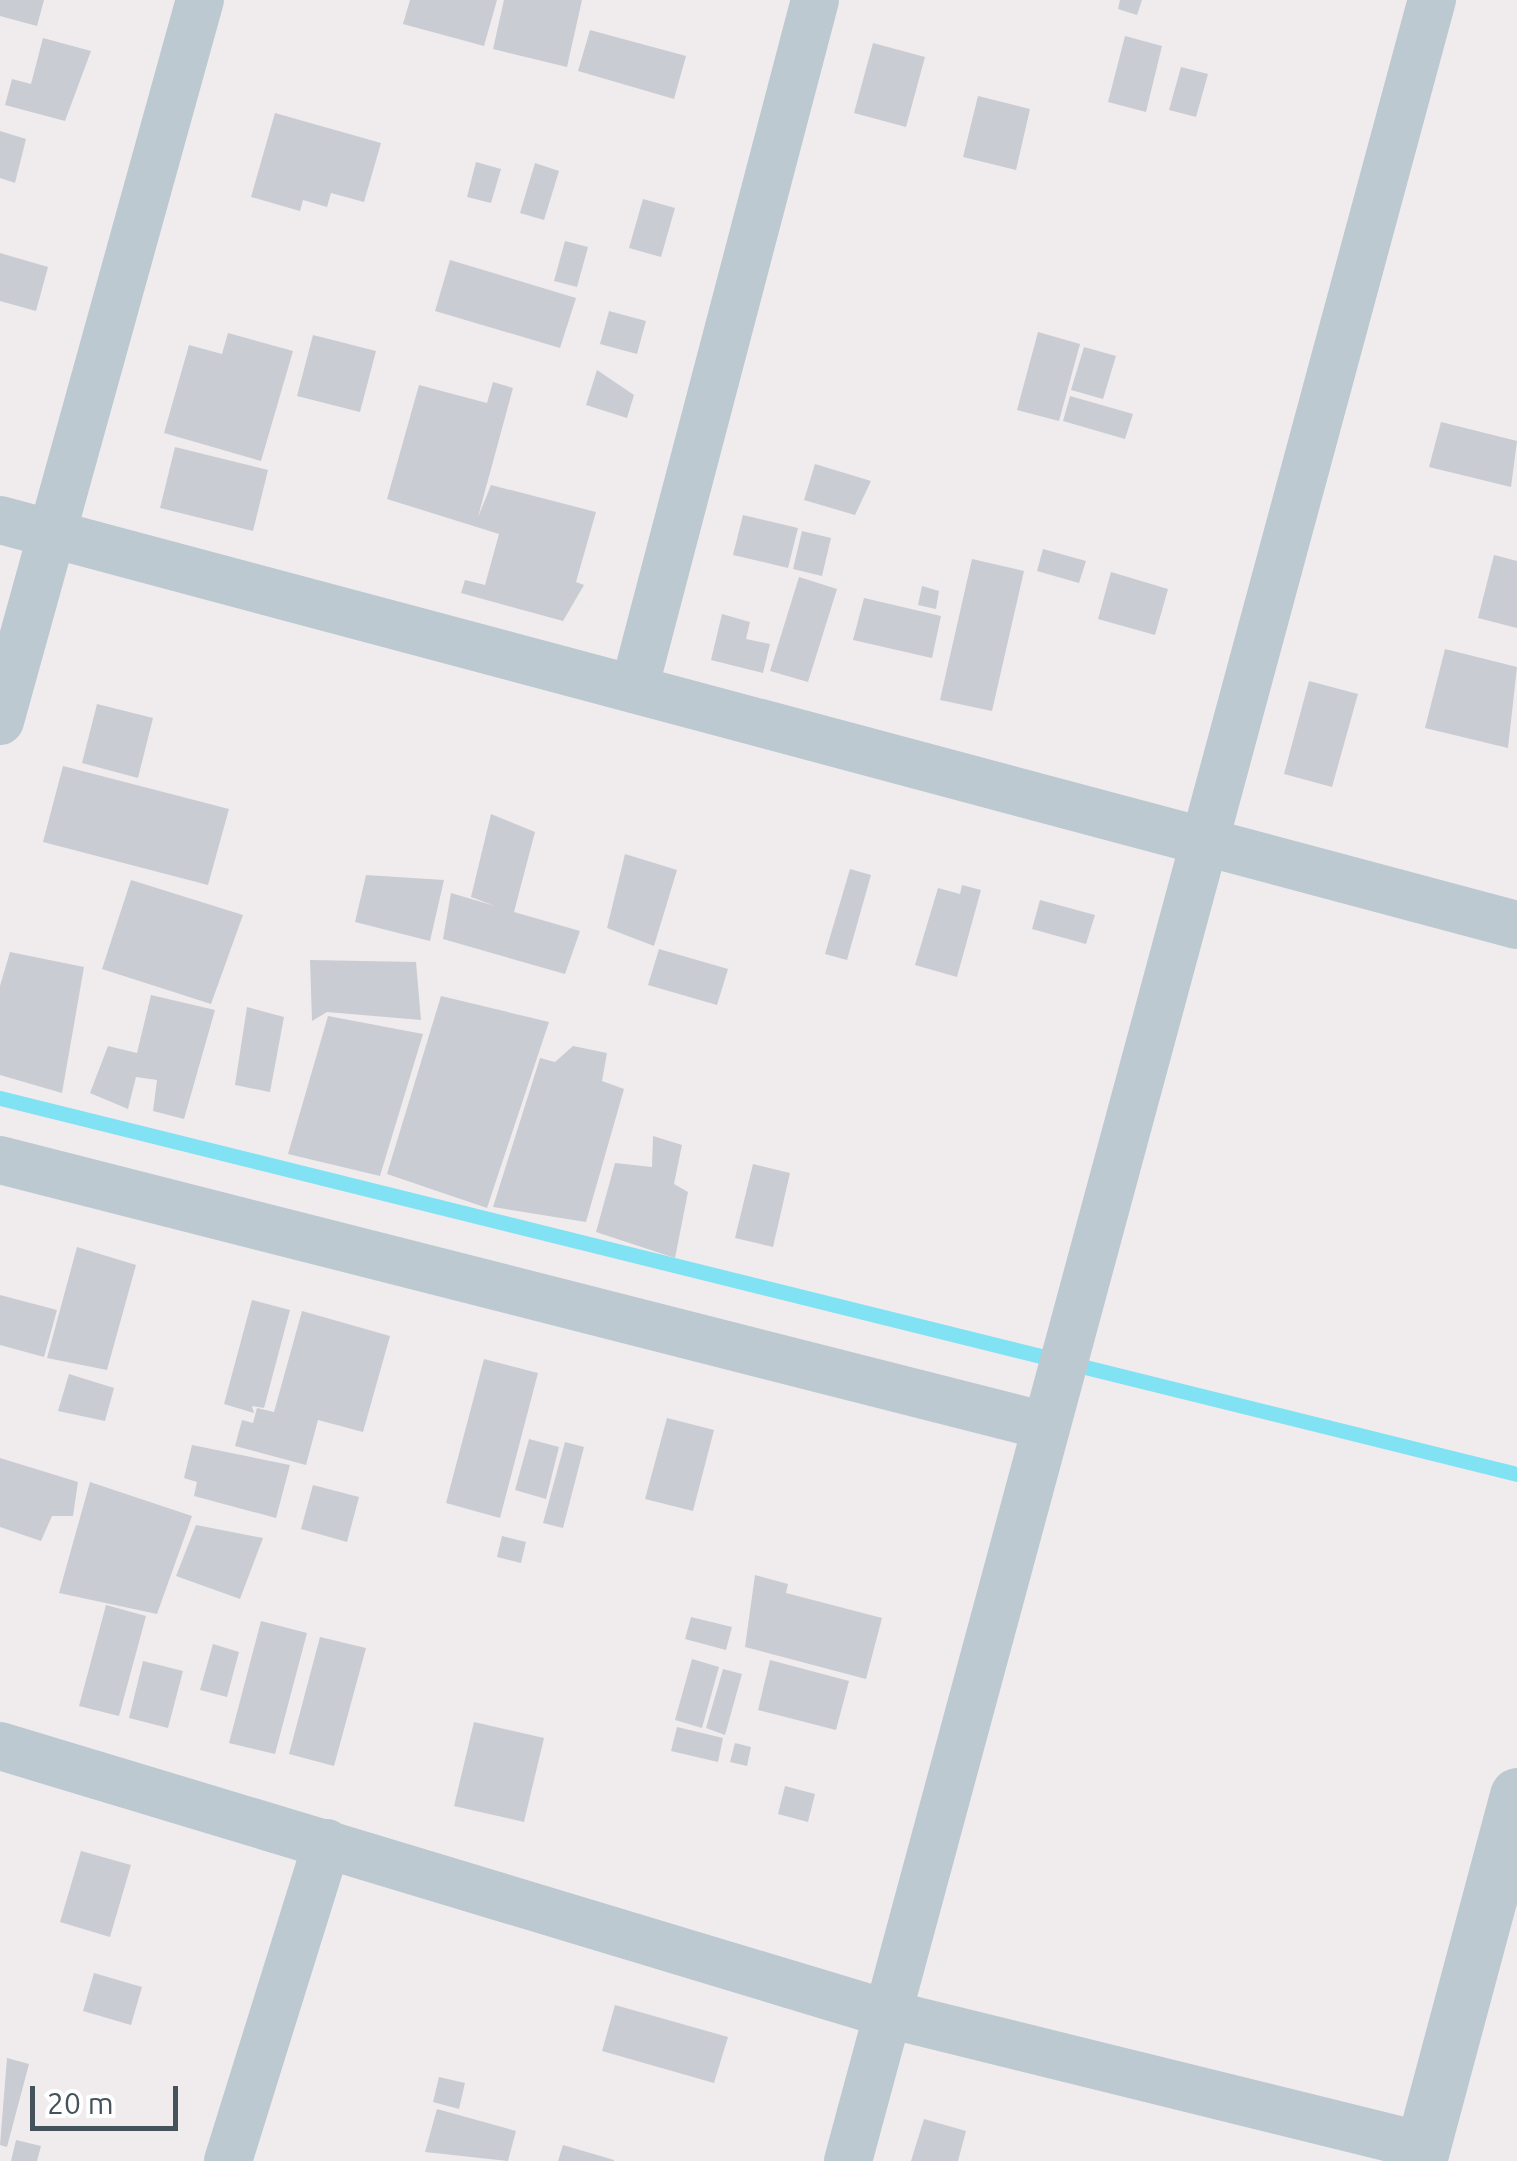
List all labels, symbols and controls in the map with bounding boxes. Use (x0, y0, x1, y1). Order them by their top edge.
scale bar (35, 2066, 182, 2128)
text: 20 m (47, 2086, 114, 2120)

